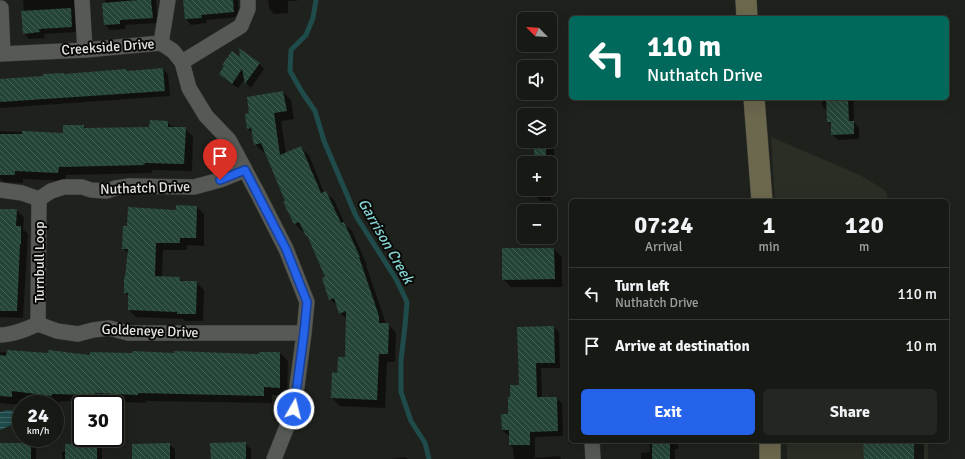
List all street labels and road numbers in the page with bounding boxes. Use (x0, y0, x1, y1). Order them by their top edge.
street label: Creekside Drive (61, 35, 155, 59)
street label: Nuthatch Drive (100, 178, 190, 198)
street label: Turnbull Loop (31, 221, 48, 303)
street label: Goldeneye Drive (101, 321, 199, 341)

